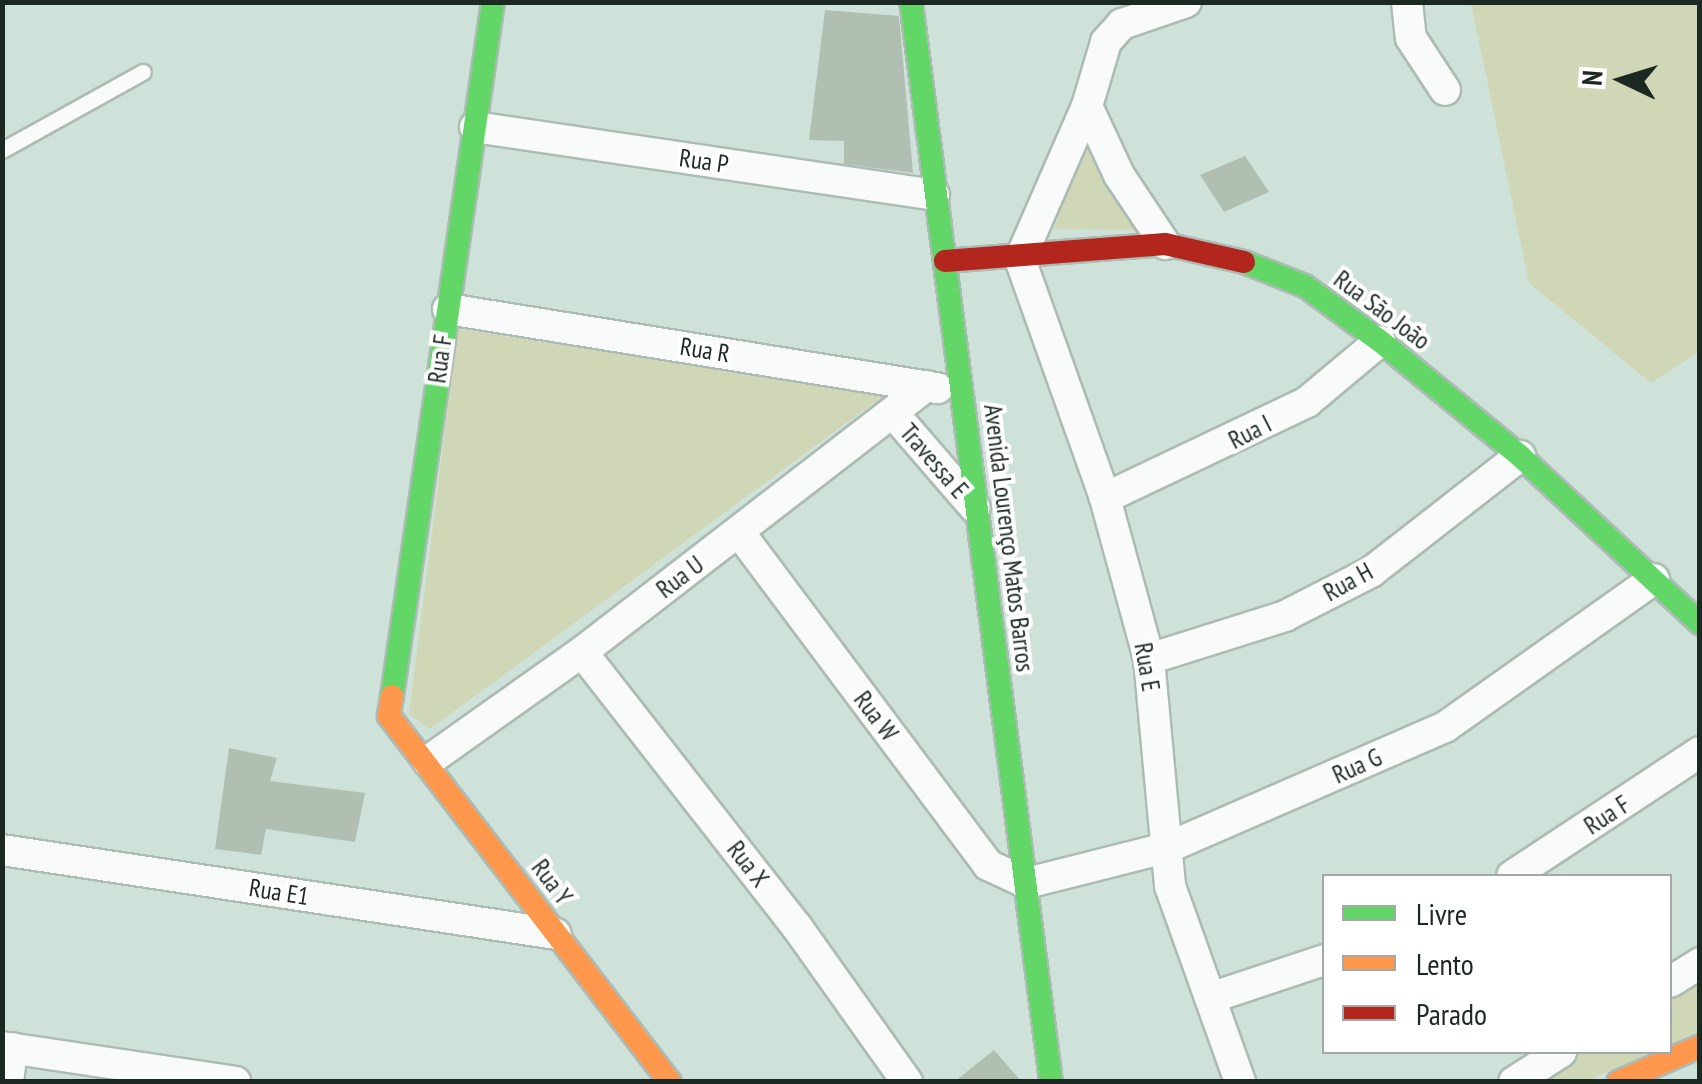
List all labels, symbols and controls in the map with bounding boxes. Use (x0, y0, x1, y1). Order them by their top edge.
north arrow (1572, 30, 1672, 130)
text: N (1573, 69, 1611, 87)
street label: Rua P (677, 143, 731, 179)
street label: Rua São João (1328, 264, 1436, 356)
street label: Rua R (678, 331, 732, 369)
street label: Rua F (422, 333, 458, 385)
street label: Avenida Lourenço Matos Barros (978, 403, 1040, 673)
street label: Rua I (1224, 409, 1276, 455)
street label: Travessa E (894, 418, 974, 504)
street label: Rua U (651, 550, 709, 604)
street label: Rua H (1318, 556, 1378, 608)
street label: Rua E (1128, 640, 1166, 694)
street label: Rua W (847, 685, 905, 747)
street label: Rua G (1328, 742, 1386, 790)
street label: Rua F (1579, 789, 1635, 841)
street label: Rua X (721, 835, 775, 893)
street label: Rua Y (525, 853, 579, 911)
street label: Rua E1 (247, 872, 311, 912)
legend (1322, 874, 1672, 1054)
text: Livre (1416, 894, 1467, 933)
text: Lento (1416, 944, 1474, 983)
text: Parado (1416, 994, 1487, 1033)

